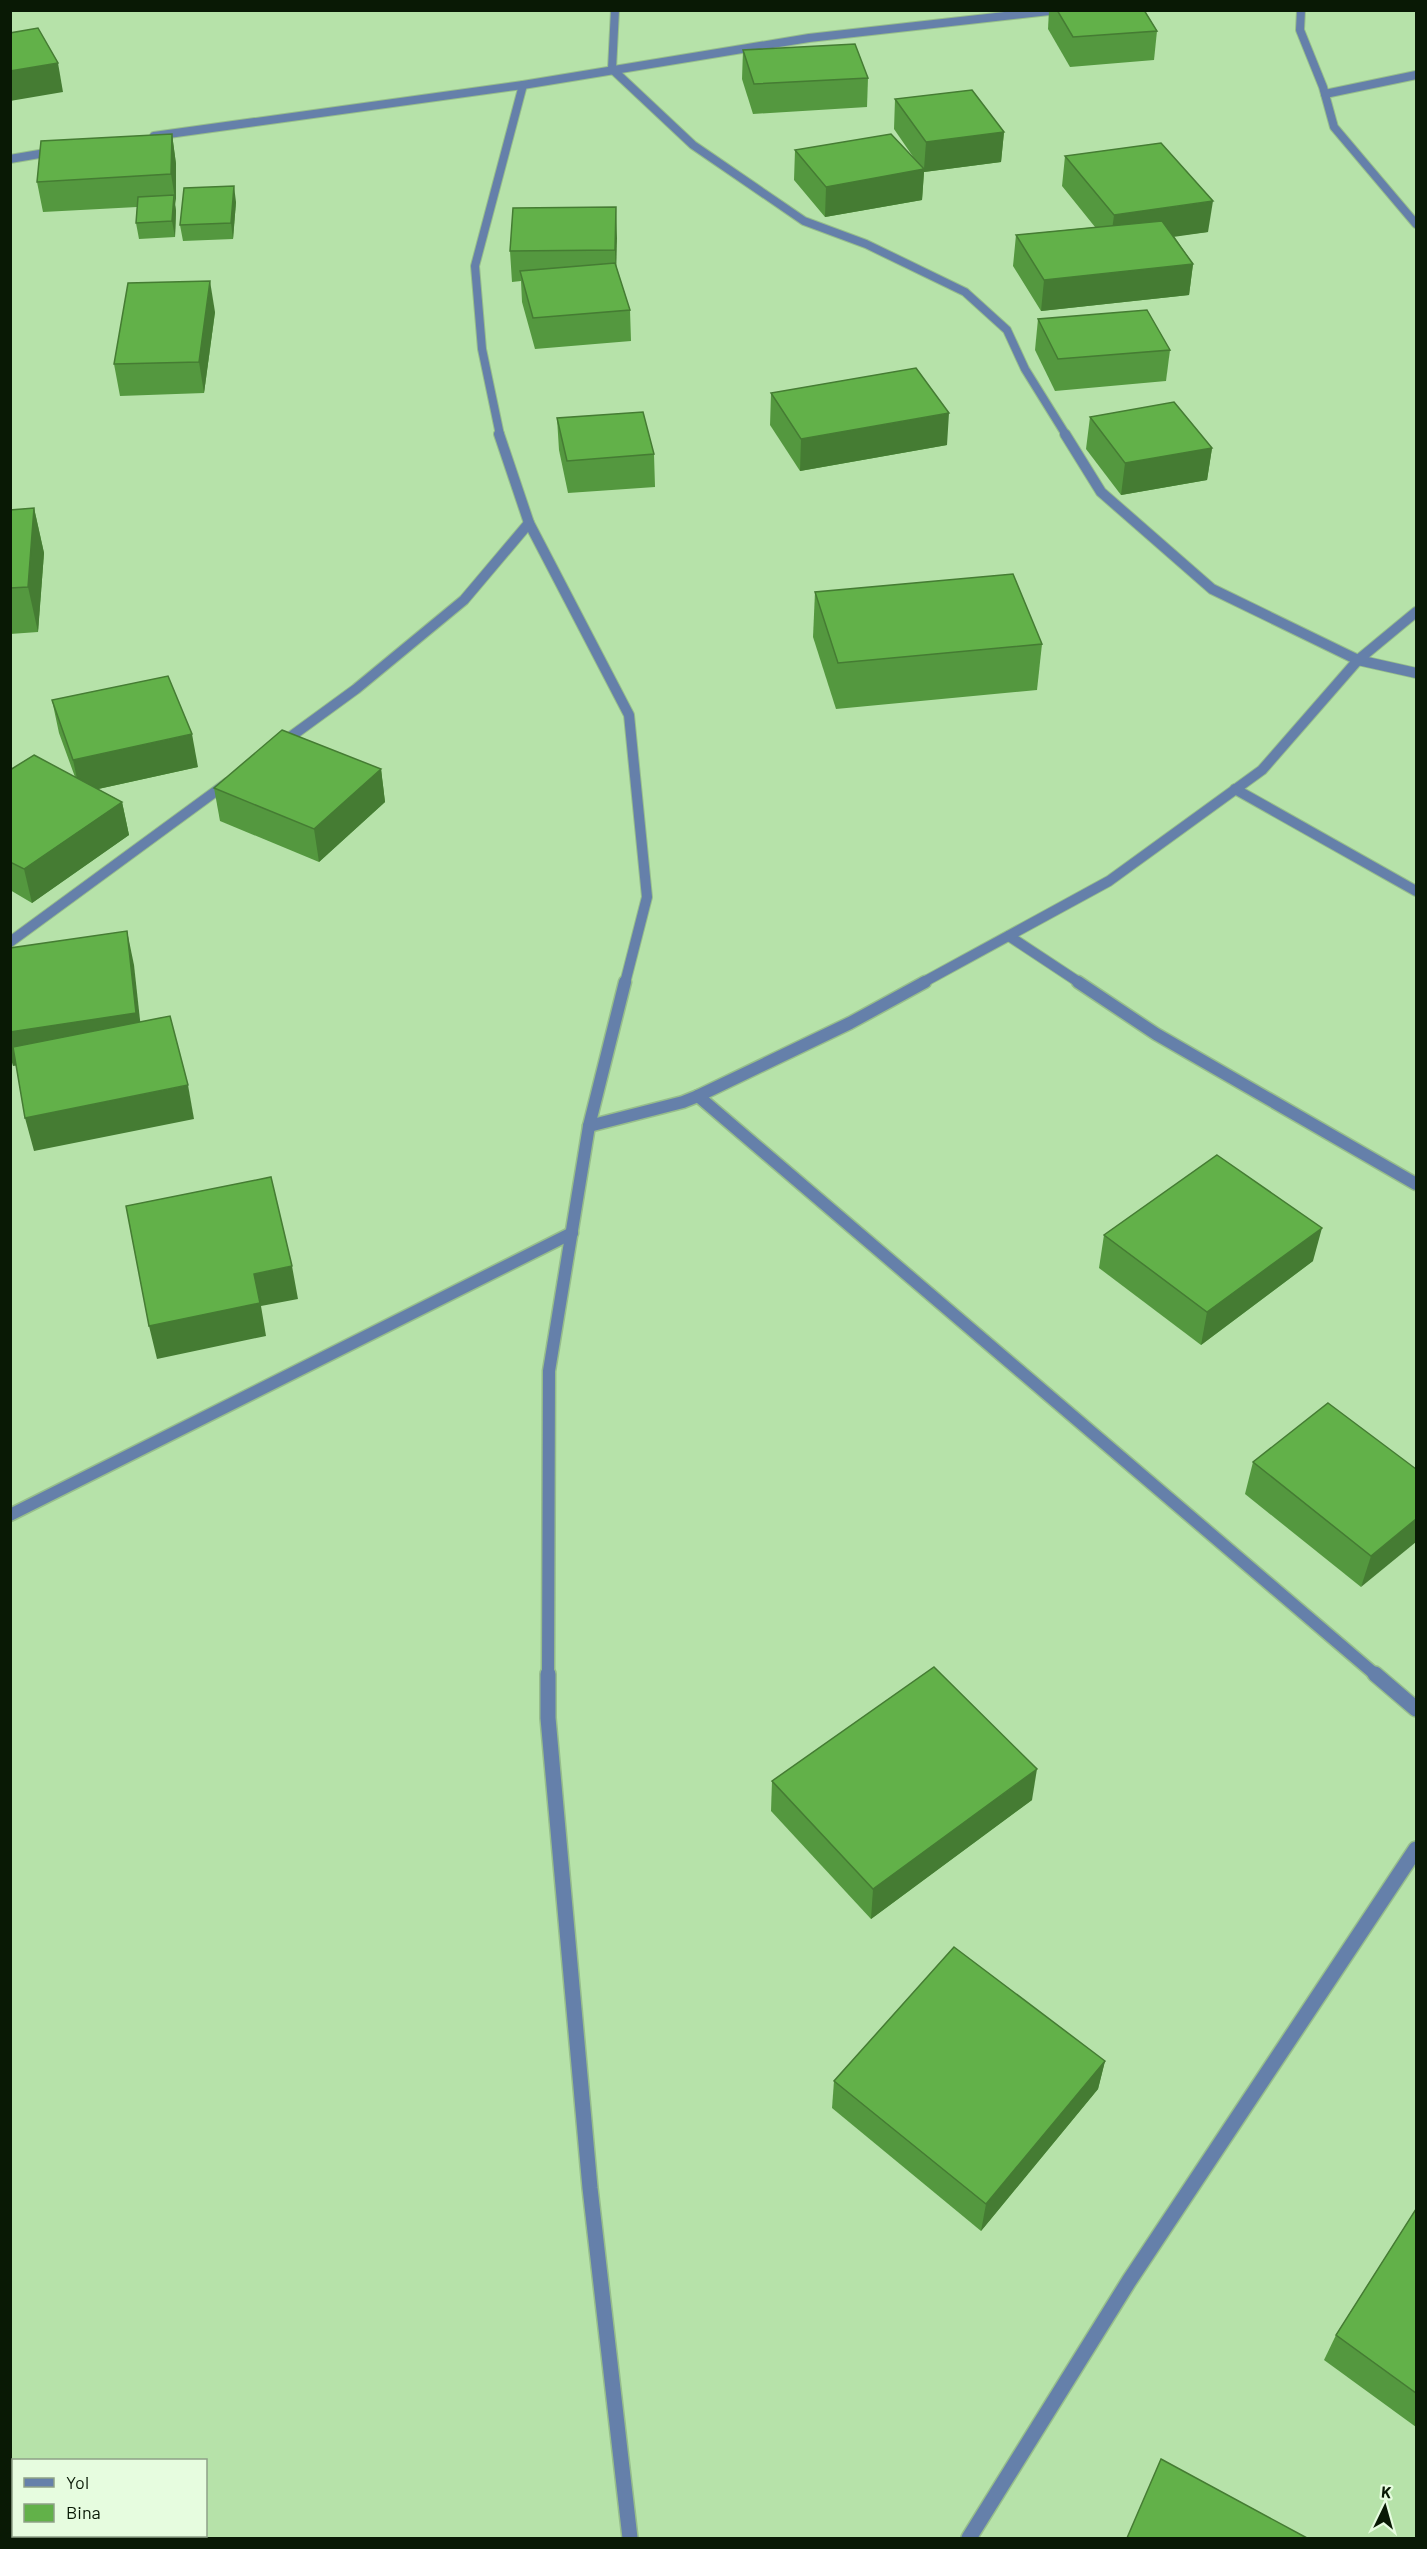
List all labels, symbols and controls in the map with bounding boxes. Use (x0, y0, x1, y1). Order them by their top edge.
legend (12, 2459, 207, 2537)
text: Yol (66, 2471, 89, 2493)
north arrow (1355, 2477, 1415, 2537)
text: K (1381, 2482, 1392, 2501)
text: Bina (66, 2501, 101, 2523)

